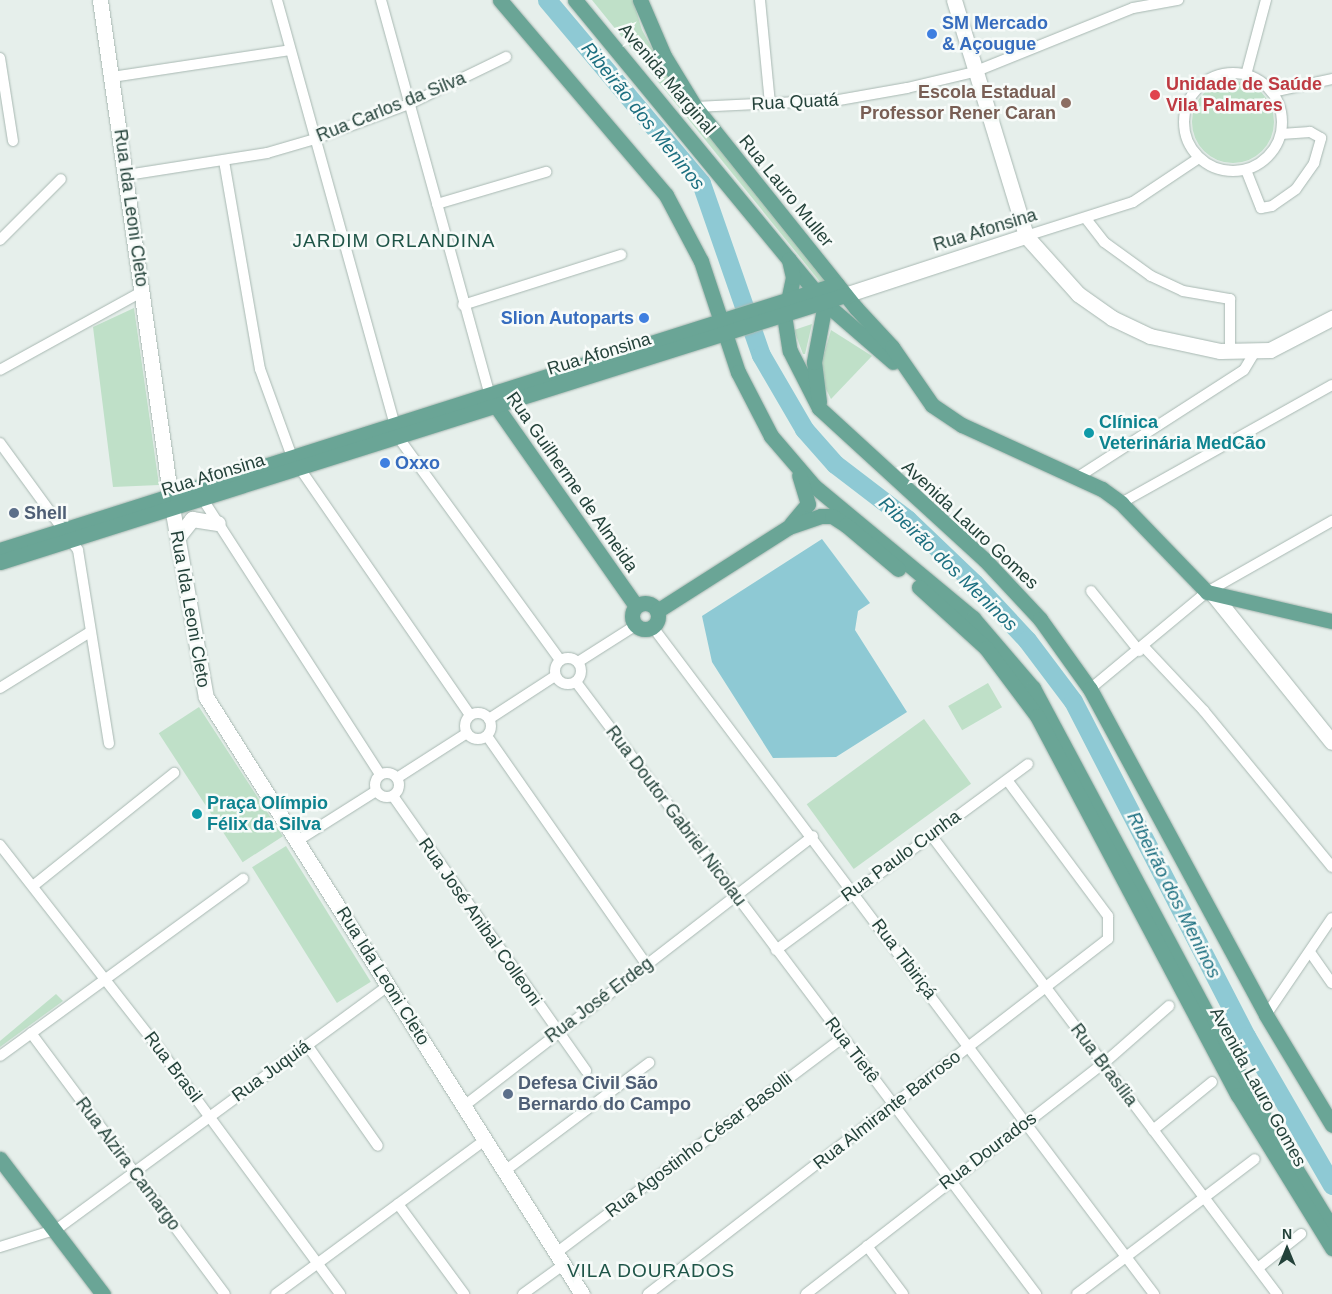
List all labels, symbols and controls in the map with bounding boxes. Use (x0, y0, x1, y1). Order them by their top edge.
place label: SM Mercado & Açougue (942, 13, 1048, 56)
street label: Avenida Marginal (614, 19, 720, 139)
marker: SM Mercado & Açougue (926, 28, 938, 40)
water label: Ribeirão dos Meninos (576, 37, 710, 195)
street label: Rua Carlos da Silva (313, 67, 469, 147)
place label: Unidade de Saúde Vila Palmares (1166, 74, 1322, 116)
place label: Escola Estadual Professor Rener Caran (860, 82, 1056, 125)
marker: Unidade de Saúde Vila Palmares (1148, 88, 1162, 102)
street label: Rua Quatá (751, 89, 839, 115)
marker: Escola Estadual Professor Rener Caran (1060, 97, 1072, 109)
street label: Rua Ida Leoni Cleto (109, 128, 153, 288)
street label: Rua Lauro Muller (734, 131, 838, 251)
street label: Rua Afonsina (930, 204, 1040, 256)
district label: JARDIM ORLANDINA (291, 230, 497, 252)
place label: Slion Autoparts (500, 307, 634, 329)
marker: Slion Autoparts (638, 312, 650, 324)
street label: Rua Afonsina (544, 328, 654, 380)
street label: Rua Guilherme de Almeida (501, 387, 643, 577)
place label: Clínica Veterinária MedCão (1099, 412, 1266, 454)
marker: Clínica Veterinária MedCão (1083, 427, 1095, 439)
street label: Rua Afonsina (158, 449, 268, 501)
place label: Oxxo (395, 452, 440, 474)
street label: Avenida Lauro Gomes (897, 456, 1043, 594)
marker: Oxxo (379, 457, 391, 469)
water label: Ribeirão dos Meninos (874, 492, 1022, 636)
place label: Shell (24, 502, 67, 524)
marker: Shell (8, 507, 20, 519)
street label: Rua Ida Leoni Cleto (166, 529, 214, 689)
street label: Rua Doutor Gabriel Nicolau (601, 722, 751, 910)
place label: Praça Olímpio Félix da Silva (207, 793, 328, 836)
street label: Rua Paulo Cunha (837, 806, 965, 906)
marker: Praça Olímpio Félix da Silva (191, 808, 203, 820)
water label: Ribeirão dos Meninos (1122, 808, 1226, 982)
street label: Rua José Anibal Colleoni (413, 833, 547, 1011)
street label: Rua Ida Leoni Cleto (332, 903, 434, 1049)
street label: Rua Tibiriçá (867, 914, 941, 1004)
street label: Rua José Erdeg (541, 953, 657, 1047)
street label: Avenida Lauro Gomes (1205, 1004, 1311, 1170)
street label: Rua Tietê (820, 1013, 884, 1087)
street label: Rua Brasília (1066, 1019, 1142, 1111)
street label: Rua Brasil (139, 1027, 207, 1107)
street label: Rua Juquiá (228, 1035, 314, 1107)
street label: Rua Almirante Barroso (809, 1045, 965, 1175)
street label: Rua Agostinho César Basolli (601, 1067, 797, 1223)
place label: Defesa Civil São Bernardo do Campo (518, 1073, 691, 1116)
marker: Defesa Civil São Bernardo do Campo (502, 1088, 514, 1100)
street label: Rua Alzira Camargo (71, 1093, 185, 1235)
street label: Rua Dourados (935, 1107, 1041, 1195)
north arrow (1262, 1224, 1312, 1274)
text: N (1282, 1226, 1292, 1242)
district label: VILA DOURADOS (565, 1260, 737, 1282)

